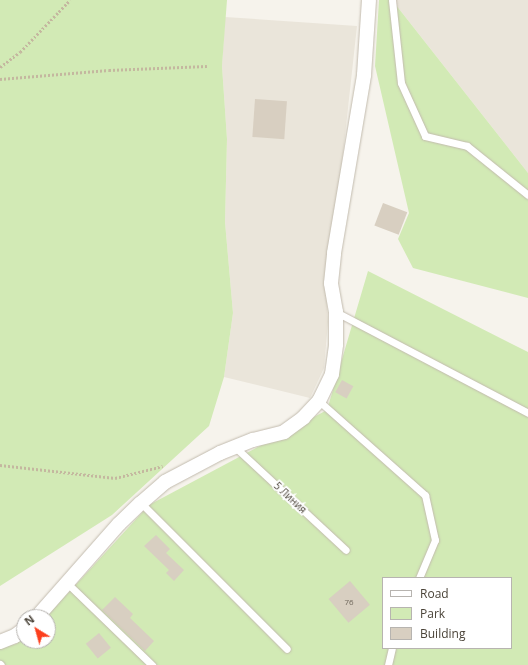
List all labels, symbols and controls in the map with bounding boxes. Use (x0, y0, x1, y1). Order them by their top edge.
street label: 5 Линия (271, 480, 309, 516)
legend (382, 577, 512, 649)
text: Road (420, 585, 449, 602)
house number: 76 (344, 597, 354, 607)
text: Park (420, 605, 445, 622)
north arrow (16, 609, 56, 649)
text: N (21, 611, 37, 629)
text: Building (420, 625, 465, 642)

